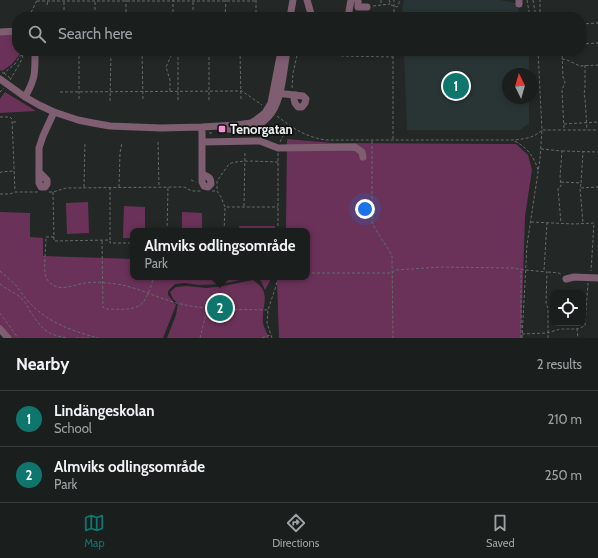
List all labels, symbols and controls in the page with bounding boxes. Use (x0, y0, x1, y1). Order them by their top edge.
search box (12, 12, 586, 56)
icon: search (26, 23, 48, 45)
text: Search here (58, 25, 133, 43)
north arrow (502, 68, 538, 104)
pin: 1 (443, 71, 469, 101)
place label: Tenorgatan (230, 121, 293, 137)
marker: Tenorgatan (217, 124, 227, 134)
your location (355, 199, 375, 219)
popup (130, 228, 310, 280)
text: Almviks odlingsområde (144, 237, 296, 255)
text: Park (144, 255, 168, 271)
map controls (550, 290, 586, 326)
button: locate (550, 290, 586, 326)
pin: 2 (207, 293, 233, 323)
text: Nearby (16, 354, 69, 374)
text: 2 results (537, 356, 582, 372)
text: Lindängeskolan (54, 402, 154, 420)
text: 1 (27, 411, 31, 427)
text: 210 m (548, 411, 582, 427)
text: School (54, 420, 92, 436)
text: Almviks odlingsområde (54, 458, 205, 476)
text: 2 (26, 467, 32, 483)
text: 250 m (545, 467, 582, 483)
text: Park (54, 476, 77, 492)
tab: Map (83, 512, 105, 550)
tab: Directions (272, 512, 319, 550)
tab: Saved (486, 512, 515, 550)

